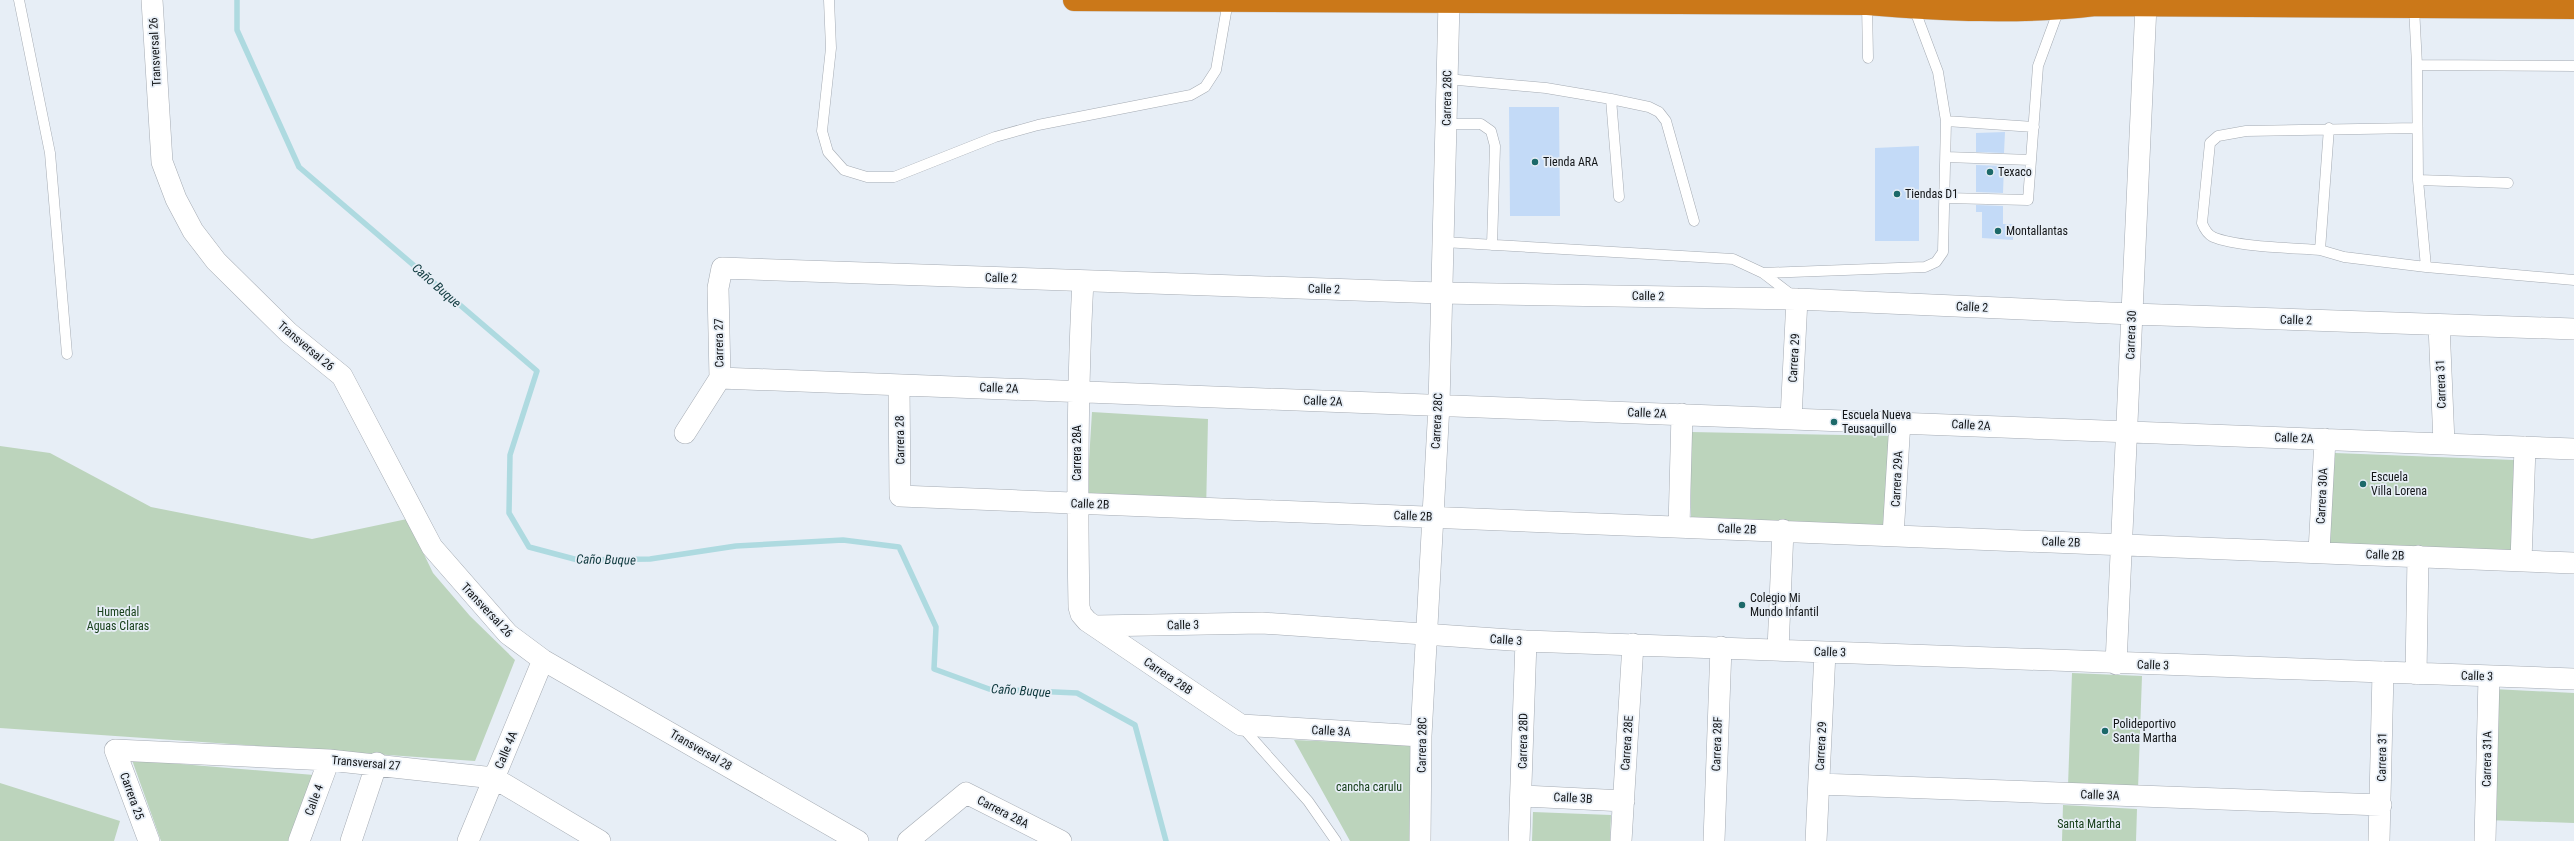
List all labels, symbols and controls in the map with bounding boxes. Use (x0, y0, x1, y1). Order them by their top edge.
street label: Transversal 26 (146, 17, 164, 87)
street label: Carrera 28C (1440, 70, 1454, 126)
place label: Tienda ARA (1543, 155, 1598, 169)
marker: Tienda ARA (1530, 157, 1540, 167)
place label: Texaco (1998, 165, 2032, 179)
marker: Texaco (1985, 167, 1995, 177)
place label: Tiendas D1 (1905, 187, 1958, 201)
marker: Tiendas D1 (1892, 189, 1902, 199)
place label: Montallantas (2006, 224, 2068, 238)
marker: Montallantas (1993, 226, 2003, 236)
water label: Caño Buque (409, 260, 464, 311)
street label: Calle 2 (985, 270, 1017, 286)
street label: Calle 2 (1308, 281, 1340, 297)
street label: Calle 2 (1632, 289, 1664, 303)
street label: Calle 2 (1955, 299, 1989, 315)
street label: Carrera 30 (2123, 310, 2139, 360)
street label: Calle 2 (2280, 312, 2312, 328)
street label: Transversal 26 (275, 318, 337, 374)
street label: Carrera 27 (712, 318, 726, 368)
street label: Carrera 29 (1786, 333, 1802, 383)
street label: Carrera 31 (2433, 359, 2449, 409)
street label: Calle 2A (979, 380, 1019, 396)
street label: Calle 2A (1303, 393, 1343, 409)
street label: Carrera 28C (1429, 393, 1445, 449)
street label: Calle 2A (1627, 405, 1667, 421)
place label: Escuela Nueva Teusaquillo (1842, 408, 1911, 436)
street label: Carrera 28 (893, 415, 907, 465)
marker: Escuela Nueva Teusaquillo (1829, 417, 1839, 427)
street label: Calle 2A (1951, 417, 1991, 433)
street label: Carrera 28A (1070, 425, 1084, 481)
street label: Calle 2A (2274, 430, 2314, 446)
street label: Carrera 29A (1889, 451, 1905, 507)
street label: Carrera 30A (2314, 468, 2330, 524)
place label: Escuela Villa Lorena (2371, 470, 2427, 498)
marker: Escuela Villa Lorena (2358, 479, 2368, 489)
street label: Calle 2B (1070, 496, 1110, 512)
street label: Calle 2B (1393, 508, 1433, 524)
street label: Calle 2B (1717, 521, 1757, 537)
street label: Calle 2B (2041, 534, 2081, 550)
street label: Calle 2B (2365, 547, 2405, 563)
water label: Caño Buque (576, 551, 636, 568)
street label: Transversal 26 (458, 580, 516, 640)
place label: Colegio Mi Mundo Infantil (1750, 591, 1819, 619)
marker: Colegio Mi Mundo Infantil (1737, 600, 1747, 610)
park label: Humedal Aguas Claras (87, 605, 149, 633)
street label: Calle 3 (1167, 618, 1199, 632)
street label: Calle 3 (1489, 632, 1523, 648)
street label: Calle 3 (1814, 644, 1846, 660)
street label: Carrera 28B (1141, 655, 1195, 697)
street label: Calle 3 (2137, 657, 2169, 673)
street label: Calle 3 (2461, 668, 2493, 684)
water label: Caño Buque (991, 681, 1051, 700)
street label: Carrera 28D (1516, 713, 1530, 769)
street label: Carrera 28E (1618, 715, 1636, 771)
street label: Carrera 28F (1709, 716, 1725, 772)
street label: Carrera 28C (1415, 717, 1429, 773)
place label: Polideportivo Santa Martha (2113, 717, 2177, 745)
street label: Carrera 29 (1813, 721, 1829, 771)
street label: Calle 3A (1311, 723, 1351, 739)
marker: Polideportivo Santa Martha (2100, 726, 2110, 736)
street label: Transversal 28 (668, 727, 735, 773)
street label: Calle 4A (492, 729, 520, 771)
street label: Carrera 31A (2480, 731, 2494, 787)
street label: Carrera 31 (2375, 732, 2389, 782)
street label: Transversal 27 (331, 753, 401, 773)
street label: Carrera 25 (117, 771, 147, 822)
park label: cancha carulu (1336, 780, 1402, 794)
street label: Calle 4 (302, 782, 326, 818)
street label: Calle 3A (2080, 787, 2120, 803)
street label: Calle 3B (1553, 790, 1593, 806)
street label: Carrera 28A (975, 793, 1031, 831)
park label: Santa Martha (2057, 817, 2121, 831)

